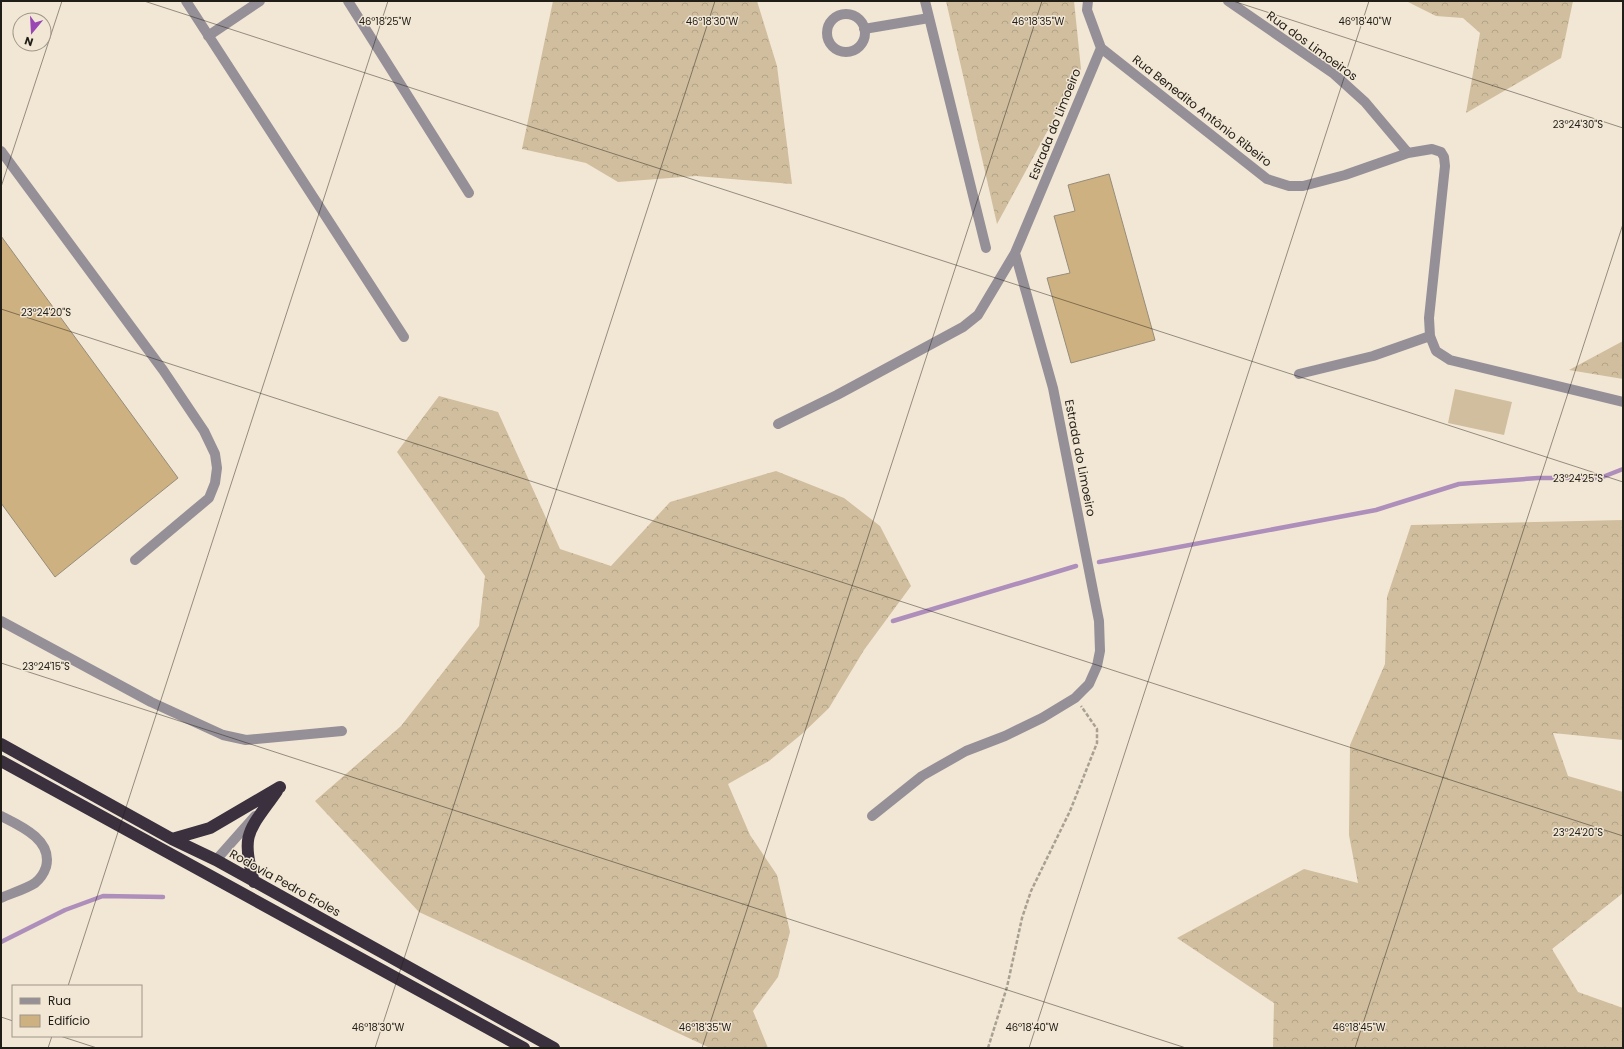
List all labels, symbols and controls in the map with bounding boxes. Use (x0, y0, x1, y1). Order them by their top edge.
street label: Rua dos Limoeiros (1263, 7, 1361, 84)
north arrow (12, 12, 52, 52)
text: 46°18'25"W (359, 14, 412, 29)
text: 46°18'30"W (686, 14, 739, 29)
text: 46°18'35"W (1012, 14, 1065, 29)
text: 46°18'40"W (1338, 14, 1392, 29)
text: N (22, 33, 35, 50)
street label: Rua Benedito Antônio Ribeiro (1129, 51, 1276, 171)
street label: Estrada do Limoeiro (1024, 65, 1085, 182)
text: 23°24'30"S (1553, 117, 1603, 132)
text: 23°24'20"S (21, 305, 71, 320)
street label: Estrada do Limoeiro (1061, 398, 1100, 518)
text: 23°24'25"S (1553, 471, 1603, 486)
text: 23°24'15"S (22, 659, 70, 674)
text: 23°24'20"S (1553, 825, 1603, 840)
street label: Rodovia Pedro Eroles (227, 845, 344, 920)
legend (12, 985, 142, 1037)
text: Rua (48, 992, 71, 1009)
text: Edifício (48, 1012, 90, 1029)
text: 46°18'30"W (352, 1020, 405, 1035)
text: 46°18'35"W (679, 1020, 732, 1035)
text: 46°18'40"W (1005, 1020, 1059, 1035)
text: 46°18'45"W (1332, 1020, 1386, 1035)

